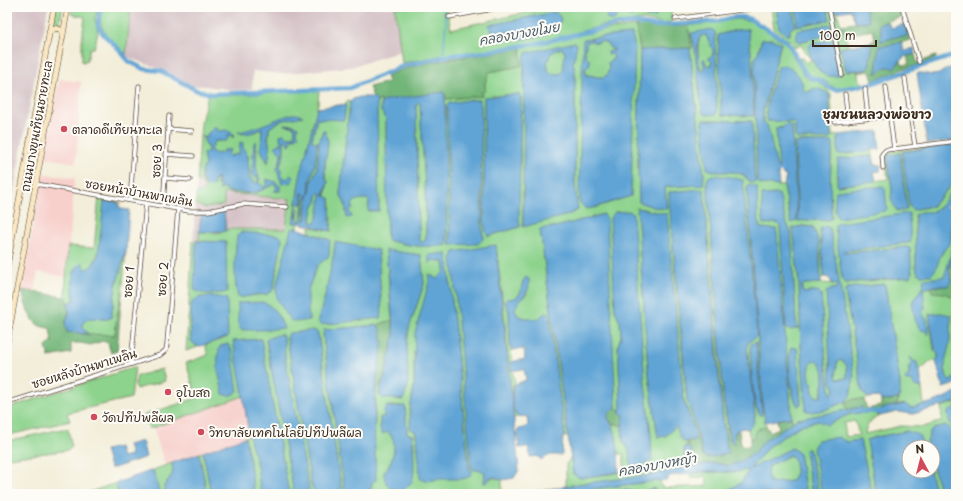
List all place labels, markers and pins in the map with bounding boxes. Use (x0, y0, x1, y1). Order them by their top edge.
place label: ตลาดดีเทียนทะเล (72, 120, 163, 138)
marker: ตลาดดีเทียนทะเล (59, 124, 69, 134)
place label: อุโบสถ (176, 383, 210, 402)
marker: อุโบสถ (163, 387, 173, 397)
place label: วัดปทีปพลีผล (102, 408, 174, 426)
marker: วัดปทีปพลีผล (89, 412, 99, 422)
place label: วิทยาลัยเทคโนโลยีปทีปพลีผล (209, 423, 362, 441)
marker: วิทยาลัยเทคโนโลยีปทีปพลีผล (196, 427, 206, 437)

